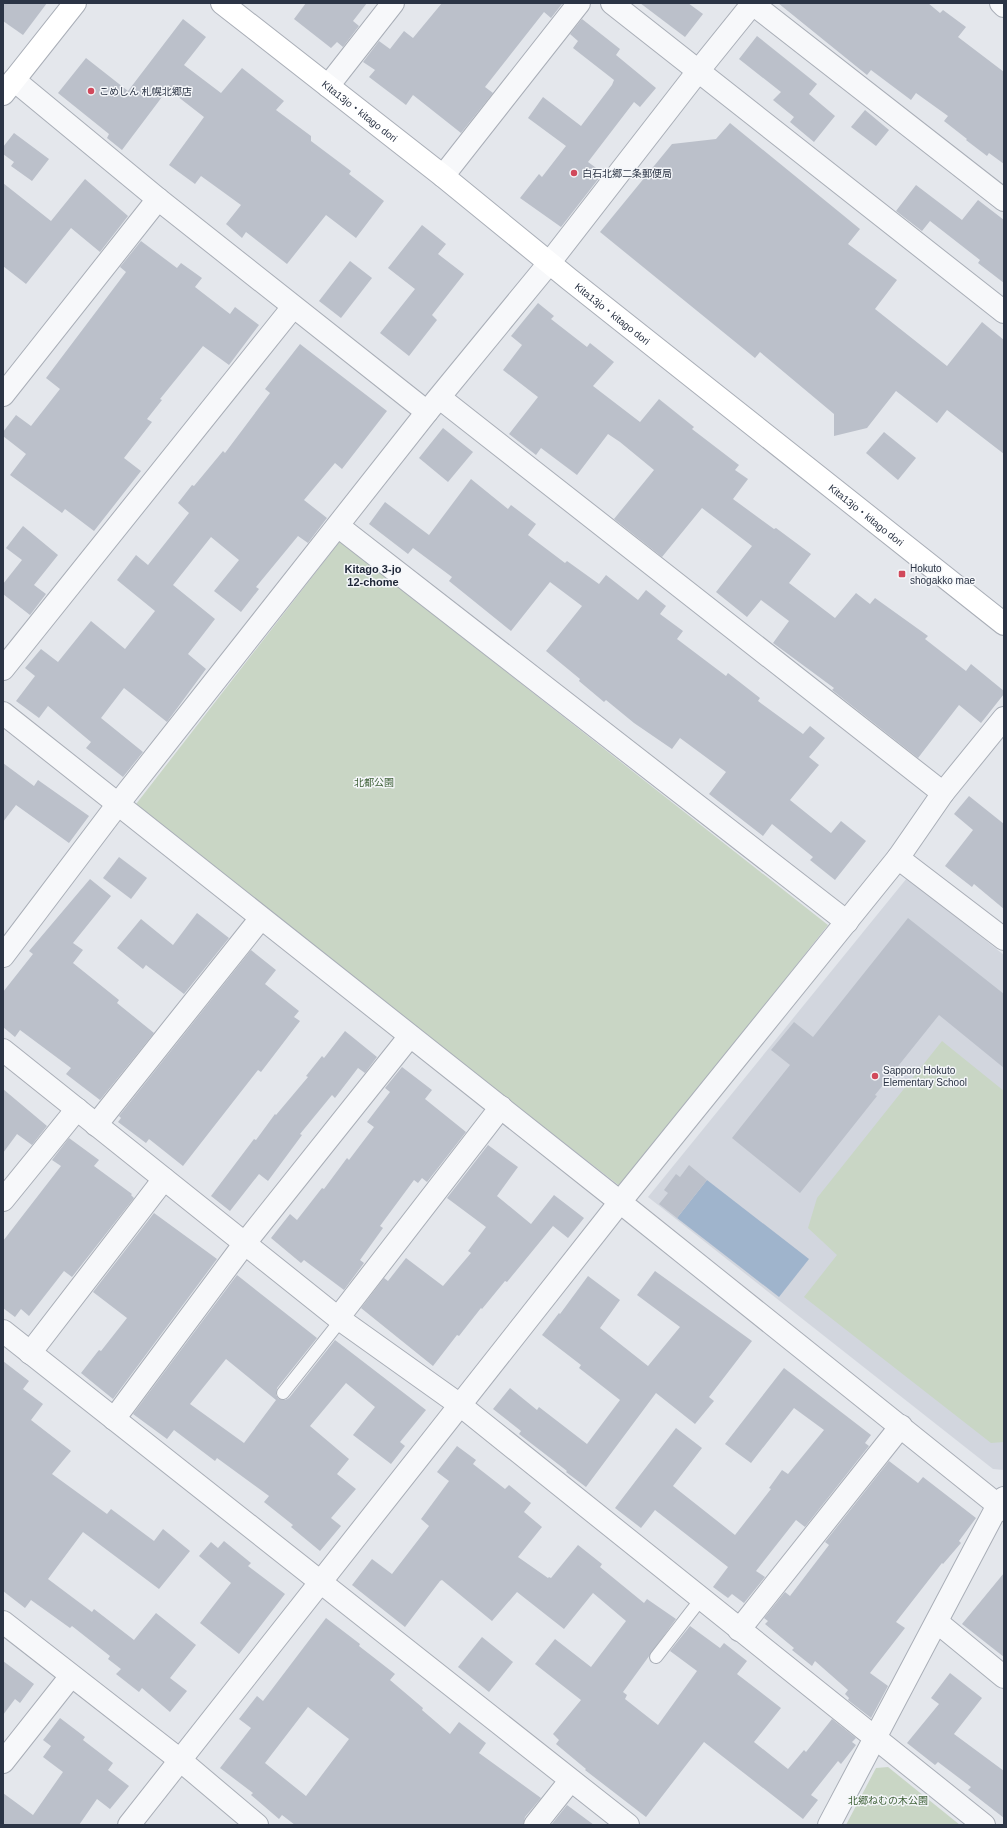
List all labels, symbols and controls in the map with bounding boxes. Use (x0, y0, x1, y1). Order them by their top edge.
street label: Kita13jo・kitago dori (320, 78, 399, 144)
marker: こめしん 札幌北郷店 (86, 86, 96, 96)
place label: こめしん 札幌北郷店 (99, 86, 192, 97)
marker: 白石北郷二条郵便局 (569, 168, 579, 178)
place label: 白石北郷二条郵便局 (582, 168, 672, 179)
street label: Kita13jo・kitago dori (573, 281, 652, 347)
street label: Kita13jo・kitago dori (827, 482, 906, 548)
district label: Kitago 3-jo 12-chome (345, 563, 402, 588)
place label: Hokuto shogakko mae (910, 563, 975, 586)
marker: Hokuto shogakko mae (897, 569, 907, 579)
park label: 北都公園 (354, 777, 394, 788)
place label: Sapporo Hokuto Elementary School (883, 1065, 967, 1088)
marker: Sapporo Hokuto Elementary School (870, 1071, 880, 1081)
park label: 北郷ねむの木公園 (848, 1795, 928, 1806)

